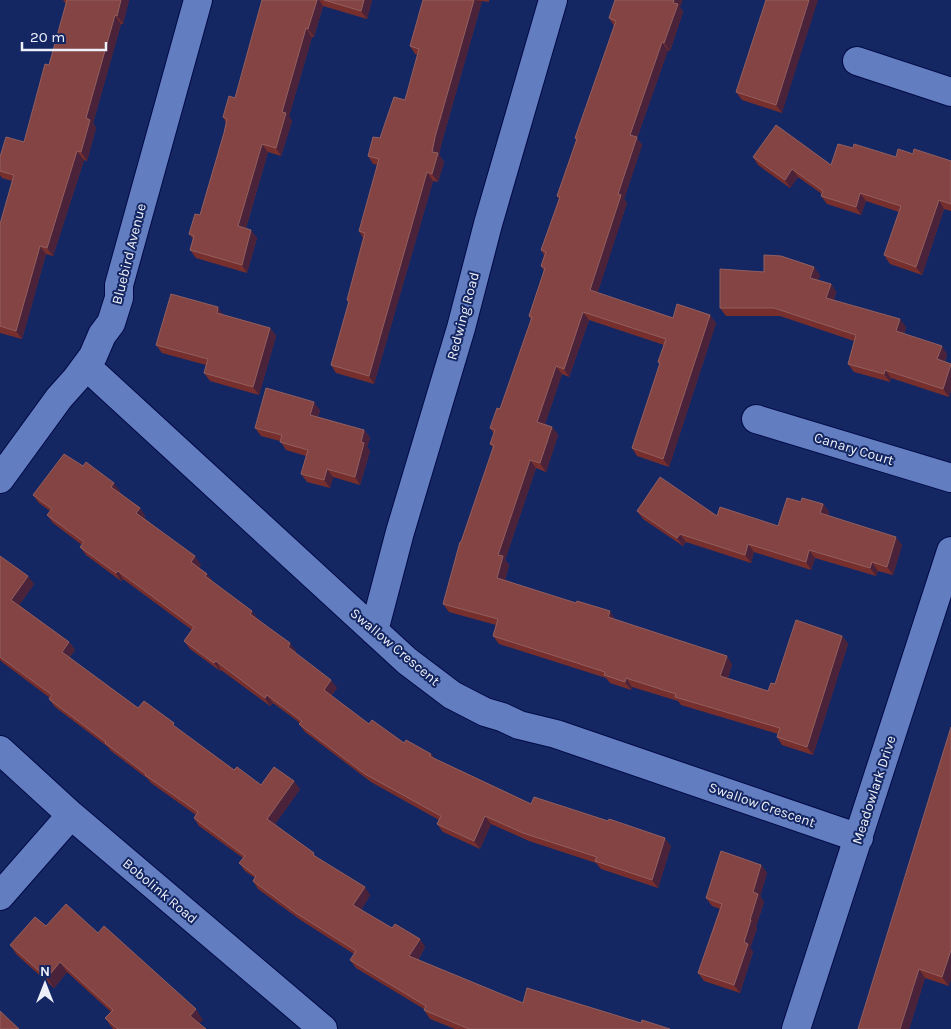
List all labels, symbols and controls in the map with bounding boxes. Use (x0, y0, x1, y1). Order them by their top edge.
scale bar (22, 20, 106, 52)
text: 20 m (30, 28, 65, 46)
street label: Bluebird Avenue (108, 202, 150, 306)
street label: Redwing Road (443, 270, 483, 362)
street label: Canary Court (812, 429, 896, 469)
street label: Swallow Crescent (347, 605, 443, 689)
street label: Meadowlark Drive (848, 733, 900, 847)
street label: Swallow Crescent (706, 779, 818, 831)
street label: Bobolink Road (119, 855, 201, 927)
north arrow (20, 959, 70, 1009)
text: N (40, 963, 50, 980)

